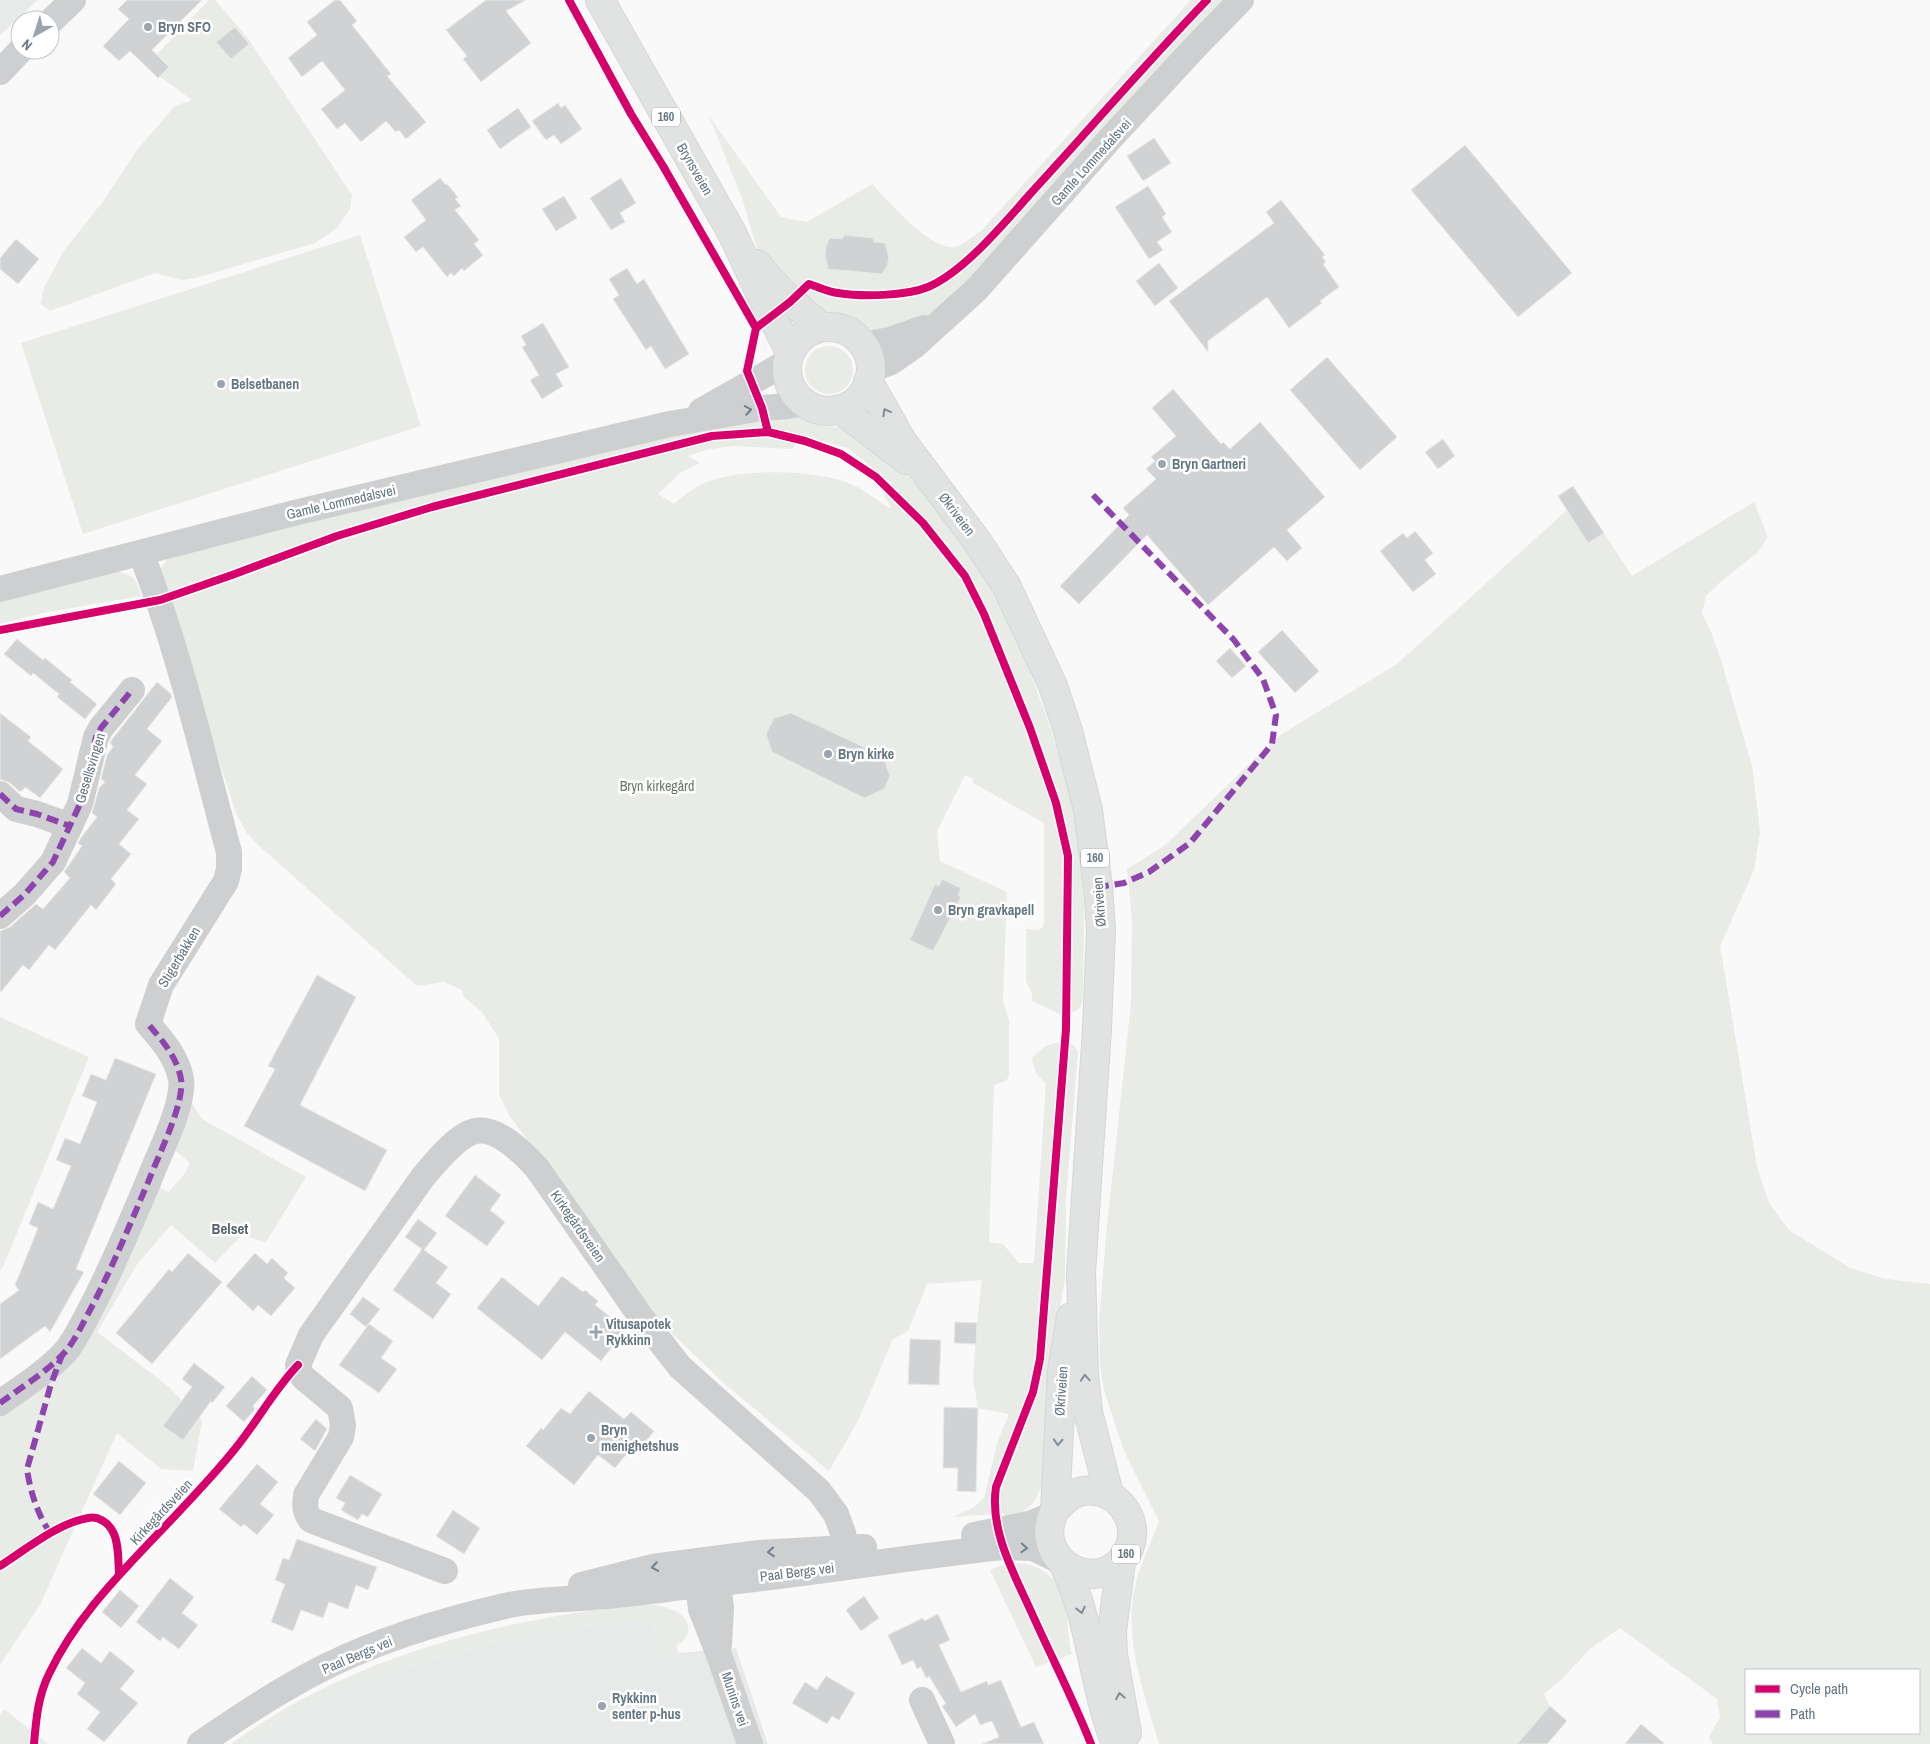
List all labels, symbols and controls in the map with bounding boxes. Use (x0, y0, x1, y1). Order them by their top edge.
north arrow (10, 10, 60, 60)
place label: Bryn SFO (158, 18, 211, 36)
marker: Bryn SFO (142, 21, 154, 33)
text: N (18, 35, 36, 55)
road number: 160 (652, 108, 680, 126)
street label: Gamle Lommedalsvei (1047, 114, 1135, 210)
street label: Brynsveien (673, 140, 717, 198)
place label: Belsetbanen (231, 375, 299, 393)
marker: Belsetbanen (215, 378, 227, 390)
one-way arrow (743, 406, 752, 416)
one-way arrow (882, 408, 892, 417)
place label: Bryn Gartneri (1172, 455, 1246, 473)
marker: Bryn Gartneri (1156, 458, 1168, 470)
street label: Gamle Lommedalsvei (285, 481, 397, 523)
street label: Økriveien (935, 489, 979, 539)
street label: Gesellsvingen (71, 731, 109, 805)
place label: Bryn kirke (838, 745, 894, 763)
marker: Bryn kirke (822, 748, 834, 760)
park label: Bryn kirkegård (620, 777, 694, 795)
road number: 160 (1081, 848, 1109, 868)
street label: Økriveien (1088, 877, 1110, 927)
place label: Bryn gravkapell (948, 901, 1034, 919)
marker: Bryn gravkapell (932, 904, 944, 916)
street label: Stigerbakken (154, 923, 204, 991)
street label: Kirkegårdsveien (547, 1187, 609, 1265)
district label: Belset (212, 1218, 248, 1239)
place label: Vitusapotek Rykkinn (606, 1315, 671, 1349)
marker: Vitusapotek Rykkinn (590, 1326, 602, 1338)
street label: Økriveien (1050, 1366, 1072, 1416)
one-way arrow (1079, 1374, 1090, 1382)
place label: Bryn menighetshus (601, 1421, 679, 1455)
marker: Bryn menighetshus (585, 1432, 597, 1444)
one-way arrow (1053, 1438, 1064, 1446)
street label: Kirkegårdsveien (126, 1475, 196, 1549)
one-way arrow (1020, 1542, 1028, 1553)
road number: 160 (1112, 1545, 1140, 1564)
one-way arrow (767, 1546, 775, 1557)
street label: Paal Bergs vei (759, 1559, 835, 1585)
one-way arrow (650, 1562, 659, 1572)
one-way arrow (1075, 1606, 1086, 1615)
street label: Paal Bergs vei (319, 1632, 395, 1678)
legend (1745, 1669, 1920, 1734)
street label: Munins vei (717, 1670, 753, 1728)
text: Cycle path (1790, 1678, 1848, 1699)
place label: Rykkinn senter p-hus (612, 1689, 681, 1723)
one-way arrow (1116, 1692, 1126, 1700)
marker: Rykkinn senter p-hus (596, 1700, 608, 1712)
text: Path (1790, 1703, 1815, 1724)

